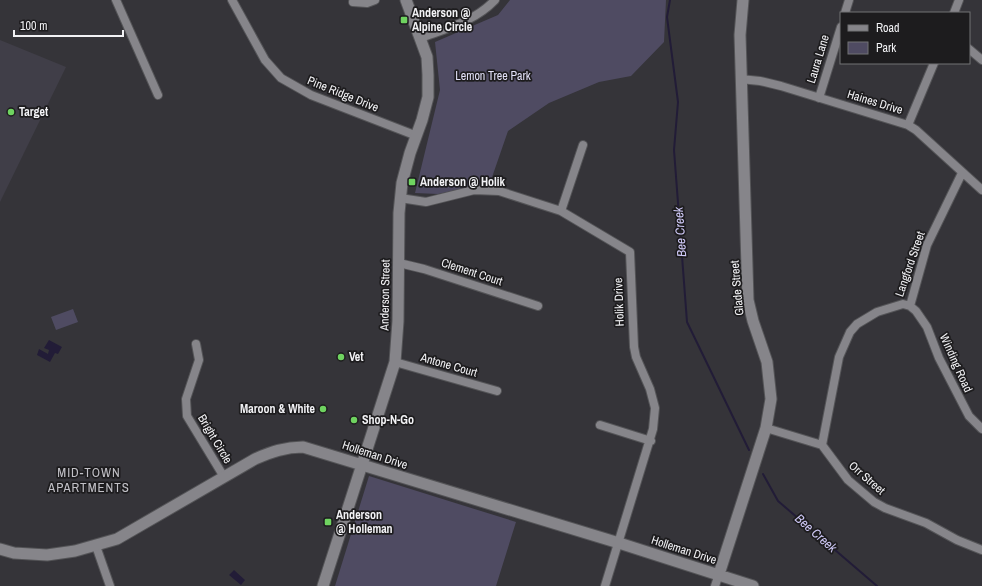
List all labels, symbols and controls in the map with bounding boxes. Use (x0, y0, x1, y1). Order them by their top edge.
place label: Anderson @ Alpine Circle (412, 5, 473, 35)
scale bar (14, 12, 123, 38)
legend (840, 12, 970, 64)
marker: Anderson @ Alpine Circle (399, 15, 409, 25)
text: 100 m (20, 18, 47, 34)
text: Road (876, 20, 900, 36)
street label: Laura Lane (803, 33, 833, 85)
text: Park (876, 40, 896, 56)
park label: Lemon Tree Park (455, 68, 531, 84)
street label: Pine Ridge Drive (305, 72, 381, 116)
street label: Haines Drive (845, 86, 905, 118)
place label: Target (19, 104, 49, 120)
marker: Target (6, 107, 16, 117)
place label: Anderson @ Holik (420, 174, 506, 190)
marker: Anderson @ Holik (407, 177, 417, 187)
water label: Bee Creek (670, 206, 690, 258)
street label: Langford Street (891, 229, 929, 299)
street label: Clement Court (439, 255, 505, 289)
street label: Anderson Street (376, 259, 394, 332)
street label: Glade Street (727, 260, 747, 316)
street label: Holik Drive (610, 277, 628, 327)
street label: Winding Road (936, 331, 976, 395)
place label: Vet (349, 349, 364, 365)
street label: Antone Court (418, 349, 479, 381)
marker: Vet (336, 352, 346, 362)
place label: Maroon & White (240, 401, 316, 417)
marker: Maroon & White (318, 404, 328, 414)
street label: Bright Circle (194, 411, 236, 467)
place label: Shop-N-Go (362, 412, 414, 428)
marker: Shop-N-Go (349, 415, 359, 425)
street label: Holleman Drive (340, 437, 410, 473)
street label: Orr Street (845, 458, 889, 498)
district label: MID-TOWN APARTMENTS (47, 464, 130, 496)
place label: Anderson @ Holleman (336, 507, 393, 537)
water label: Bee Creek (791, 510, 841, 556)
marker: Anderson @ Holleman (323, 517, 333, 527)
street label: Holleman Drive (649, 532, 719, 568)

